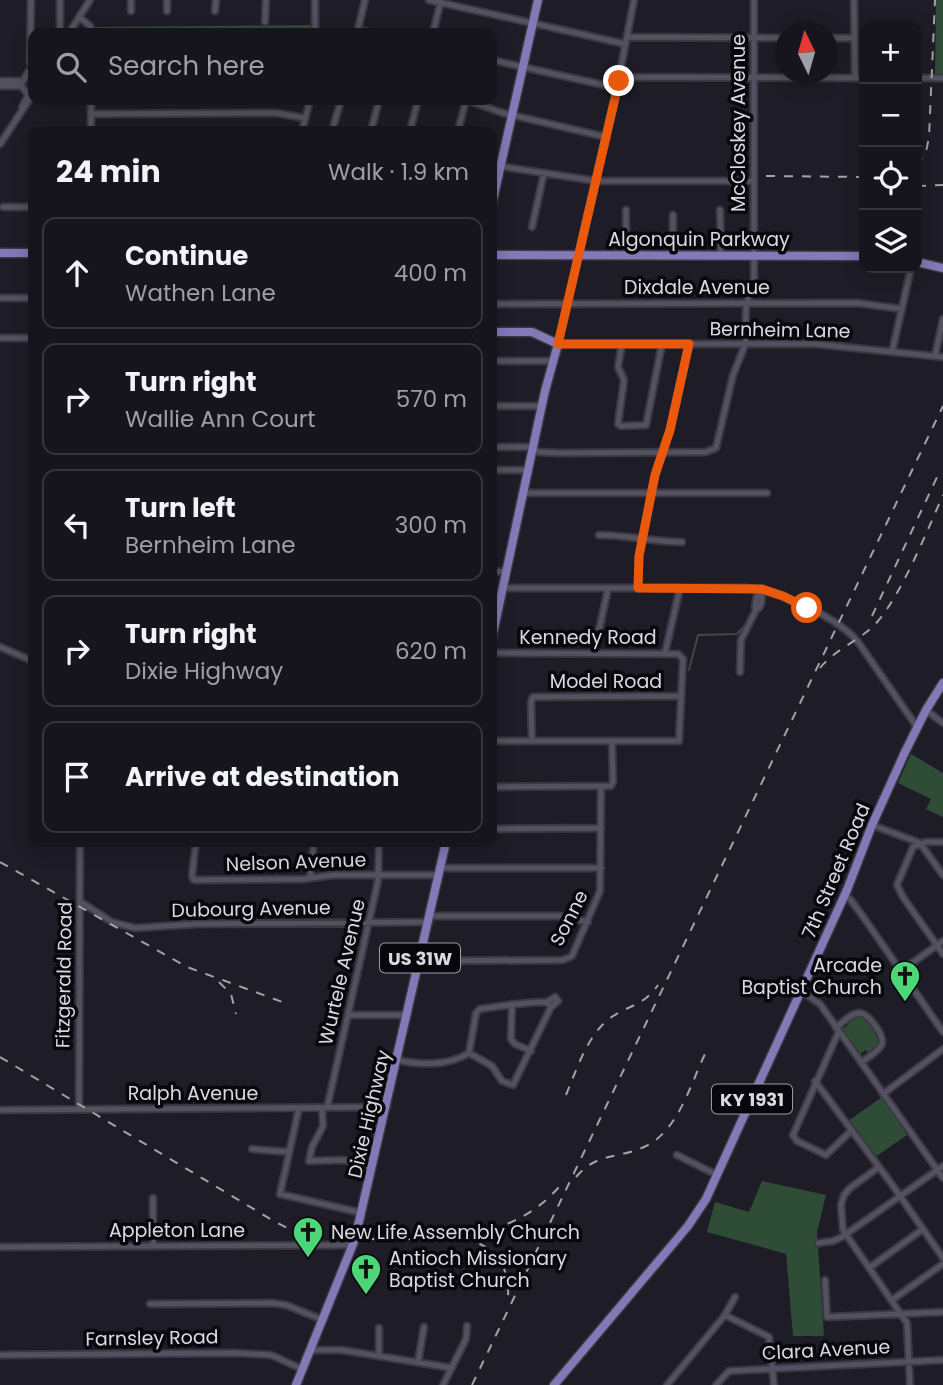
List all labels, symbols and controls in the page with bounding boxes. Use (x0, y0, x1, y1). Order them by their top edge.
north arrow (775, 21, 838, 84)
map controls (859, 21, 922, 273)
button: + (859, 21, 922, 84)
search box (28, 28, 497, 105)
street label: McCloskey Avenue (725, 34, 752, 212)
icon: search (52, 48, 90, 86)
text: Search here (108, 48, 265, 84)
route end (603, 65, 634, 96)
button: − (859, 84, 922, 147)
button: locate (859, 147, 922, 210)
text: 24 min (56, 150, 161, 193)
text: Walk · 1.9 km (328, 156, 469, 188)
button: layers (859, 210, 922, 273)
street label: Algonquin Parkway (608, 226, 790, 253)
text: Continue (125, 238, 248, 274)
icon: ahead (58, 254, 96, 292)
text: 400 m (394, 257, 467, 289)
street label: Dixdale Avenue (624, 274, 770, 301)
text: Wathen Lane (125, 277, 276, 309)
street label: Bernheim Lane (709, 315, 851, 345)
text: Turn right (125, 364, 257, 400)
icon: right (58, 380, 96, 418)
text: 570 m (396, 383, 467, 415)
text: Wallie Ann Court (125, 403, 316, 435)
text: Turn left (125, 490, 236, 526)
icon: left (58, 506, 96, 544)
text: 300 m (395, 509, 467, 541)
text: Bernheim Lane (125, 529, 296, 561)
route start (791, 592, 822, 623)
text: Turn right (125, 616, 257, 652)
street label: Kennedy Road (519, 624, 657, 651)
icon: right (58, 632, 96, 670)
text: 620 m (395, 635, 467, 667)
text: Dixie Highway (125, 655, 283, 687)
street label: Model Road (550, 668, 662, 695)
icon: arrive (58, 758, 96, 796)
text: Arrive at destination (125, 759, 400, 795)
street label: 7th Street Road (795, 799, 877, 943)
street label: Nelson Avenue (225, 846, 367, 878)
street label: Sonne (543, 885, 595, 951)
street label: Dubourg Avenue (171, 894, 331, 924)
street label: Wurtele Avenue (312, 896, 372, 1048)
street label: Fitzgerald Road (49, 902, 79, 1048)
road number: US 31W (380, 944, 460, 973)
place label: Arcade Baptist Church (741, 952, 882, 1001)
church icon: Arcade Baptist Church (888, 959, 922, 1003)
street label: Dixie Highway (341, 1047, 397, 1181)
street label: Ralph Avenue (128, 1080, 258, 1107)
road number: KY 1931 (712, 1084, 792, 1114)
church icon: New Life Assembly Church (291, 1215, 325, 1259)
street label: Appleton Lane (109, 1217, 245, 1244)
place label: New Life Assembly Church (331, 1219, 580, 1246)
place label: Antioch Missionary Baptist Church (389, 1245, 567, 1294)
church icon: Antioch Missionary Baptist Church (349, 1252, 383, 1296)
street label: Farnsley Road (85, 1323, 219, 1353)
street label: Clara Avenue (761, 1333, 891, 1367)

